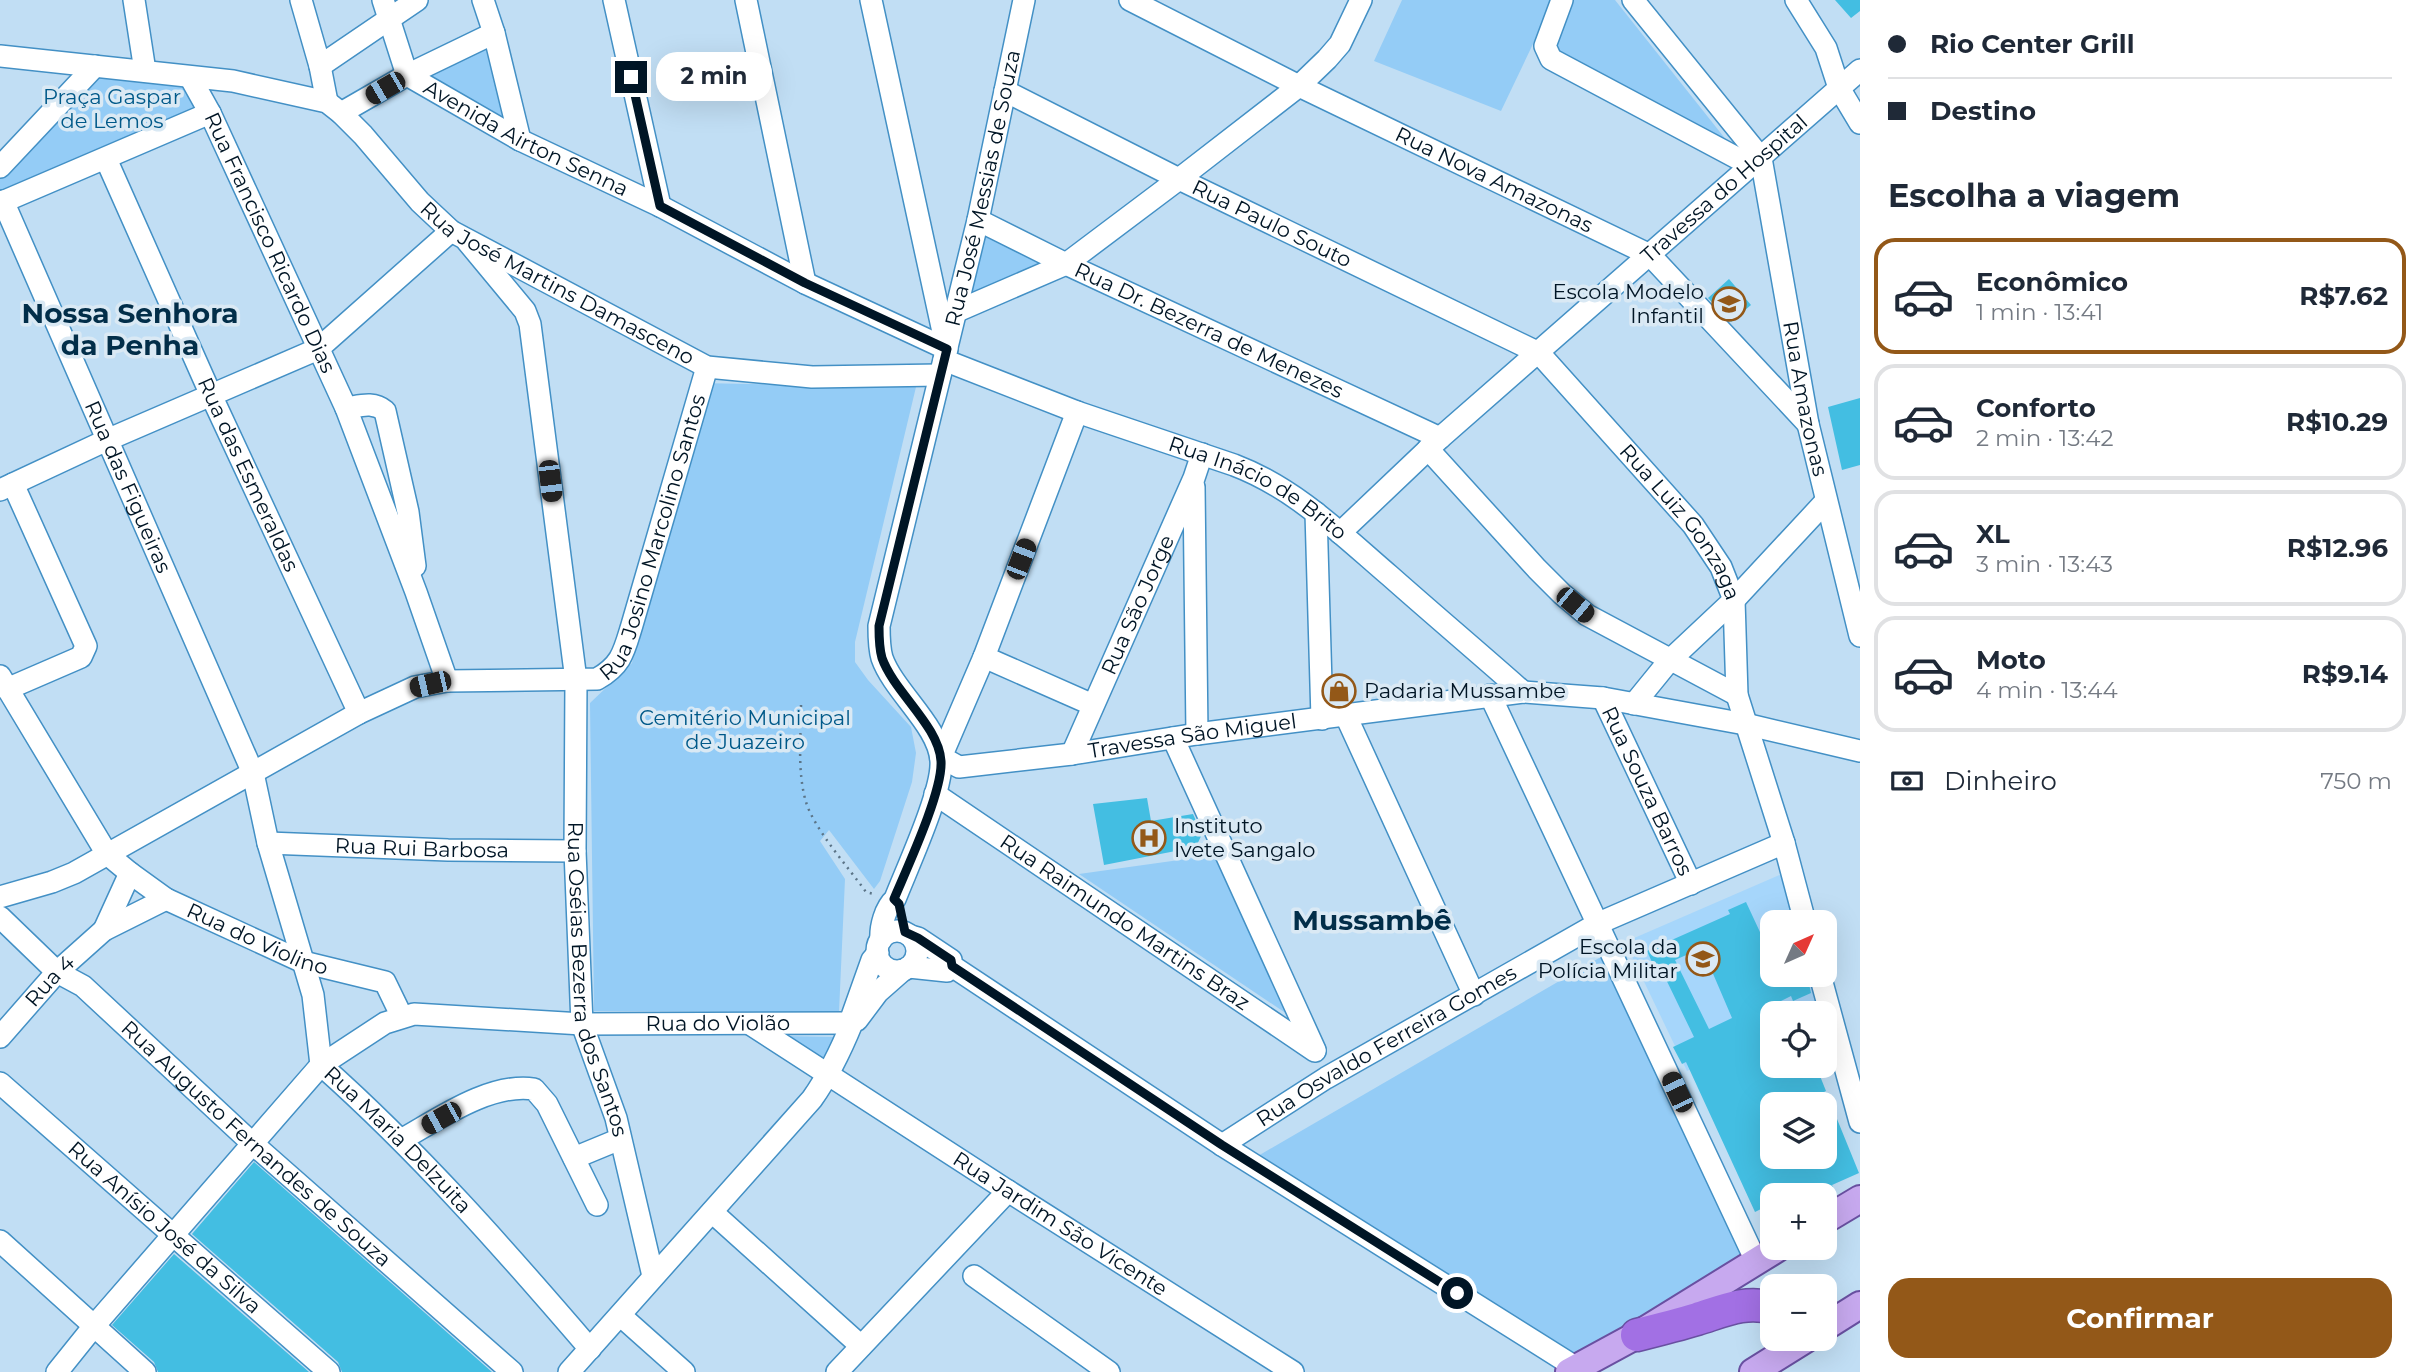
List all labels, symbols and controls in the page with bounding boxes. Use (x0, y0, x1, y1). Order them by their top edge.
text: Rio Center Grill (1930, 28, 2135, 60)
street label: Rua José Messias de Souza (940, 48, 1025, 329)
callout: 2 min (656, 52, 771, 102)
route end (615, 61, 647, 93)
text: 2 min (680, 62, 748, 90)
car (362, 68, 409, 108)
street label: Avenida Airton Senna (420, 74, 632, 201)
park label: Praça Gaspar de Lemos (43, 84, 181, 133)
text: Destino (1930, 95, 2036, 127)
street label: Rua Francisco Ricardo Dias (199, 108, 341, 377)
street label: Travessa do Hospital (1636, 109, 1812, 268)
street label: Rua Nova Amazonas (1391, 121, 1597, 238)
street label: Rua Paulo Souto (1188, 174, 1356, 273)
text: Escolha a viagem (1888, 176, 2180, 215)
street label: Rua José Martins Damasceno (415, 196, 699, 370)
street label: Rua Dr. Bezerra de Menezes (1071, 257, 1348, 403)
icon: car (1892, 265, 1955, 328)
text: Econômico (1976, 266, 2128, 298)
place label: Escola Modelo Infantil (1553, 279, 1704, 328)
text: R$7.62 (2299, 280, 2388, 312)
school or university icon: Escola Modelo Infantil (1710, 285, 1748, 323)
district label: Nossa Senhora da Penha (22, 296, 238, 362)
text: 1 min · 13:41 (1976, 298, 2103, 326)
street label: Rua Amazonas (1778, 319, 1833, 479)
street label: Rua das Esmeraldas (193, 373, 304, 575)
street label: Rua Josino Marcolino Santos (594, 391, 710, 686)
icon: car (1892, 391, 1955, 454)
text: Conforto (1976, 392, 2096, 424)
street label: Rua das Figueiras (80, 397, 177, 577)
text: R$10.29 (2286, 406, 2388, 438)
text: 2 min · 13:42 (1976, 424, 2113, 452)
street label: Rua Inácio de Brito (1165, 431, 1352, 545)
street label: Rua Luiz Gonzaga (1615, 439, 1746, 603)
car (538, 459, 563, 503)
icon: car (1892, 517, 1955, 580)
text: XL (1976, 518, 2010, 550)
street label: Rua São Jorge (1096, 531, 1179, 678)
text: R$12.96 (2287, 532, 2388, 564)
car (1004, 536, 1039, 582)
text: 3 min · 13:43 (1976, 550, 2113, 578)
car (1553, 583, 1598, 627)
icon: car (1892, 643, 1955, 706)
text: Moto (1976, 644, 2046, 676)
text: R$9.14 (2302, 658, 2388, 690)
car (408, 669, 453, 699)
shop icon: Padaria Mussambe (1320, 672, 1358, 710)
text: 4 min · 13:44 (1976, 676, 2118, 704)
place label: Padaria Mussambe (1364, 678, 1566, 703)
street label: Rua Souza Barros (1597, 702, 1698, 879)
park label: Cemitério Municipal de Juazeiro (639, 705, 851, 754)
street label: Travessa São Miguel (1086, 708, 1298, 763)
icon: cash (1888, 762, 1926, 800)
text: Dinheiro (1944, 765, 2057, 797)
text: 750 m (2320, 767, 2392, 795)
place label: Instituto Ivete Sangalo (1174, 813, 1316, 862)
hospital icon: Instituto Ivete Sangalo (1130, 819, 1168, 857)
street label: Rua Oséias Bezerra dos Santos (563, 821, 633, 1139)
street label: Rua Raimundo Martins Braz (995, 829, 1254, 1015)
street label: Rua Rui Barbosa (334, 833, 509, 862)
street label: Rua do Violino (183, 897, 331, 980)
district label: Mussambê (1292, 903, 1452, 937)
north arrow (1760, 910, 1838, 987)
map controls (1760, 910, 1837, 1351)
place label: Escola da Polícia Militar (1538, 934, 1678, 983)
school or university icon: Escola da Polícia Militar (1684, 940, 1722, 978)
street label: Rua 4 (20, 950, 79, 1011)
street label: Rua Osvaldo Ferreira Gomes (1251, 960, 1521, 1132)
button: locate (1760, 1001, 1837, 1078)
street label: Rua do Violão (646, 1010, 790, 1036)
street label: Rua Augusto Fernandes de Souza (116, 1015, 396, 1272)
street label: Rua Maria Delzuita (319, 1061, 477, 1218)
car (1659, 1069, 1696, 1115)
button: layers (1760, 1092, 1837, 1169)
car (418, 1099, 465, 1137)
street label: Rua Anísio José da Silva (63, 1136, 267, 1319)
street label: Rua Jardim São Vicente (949, 1146, 1172, 1301)
button: + (1760, 1183, 1837, 1260)
button: − (1760, 1274, 1837, 1351)
route start (1441, 1277, 1473, 1309)
button: Confirmar (1888, 1278, 2392, 1358)

